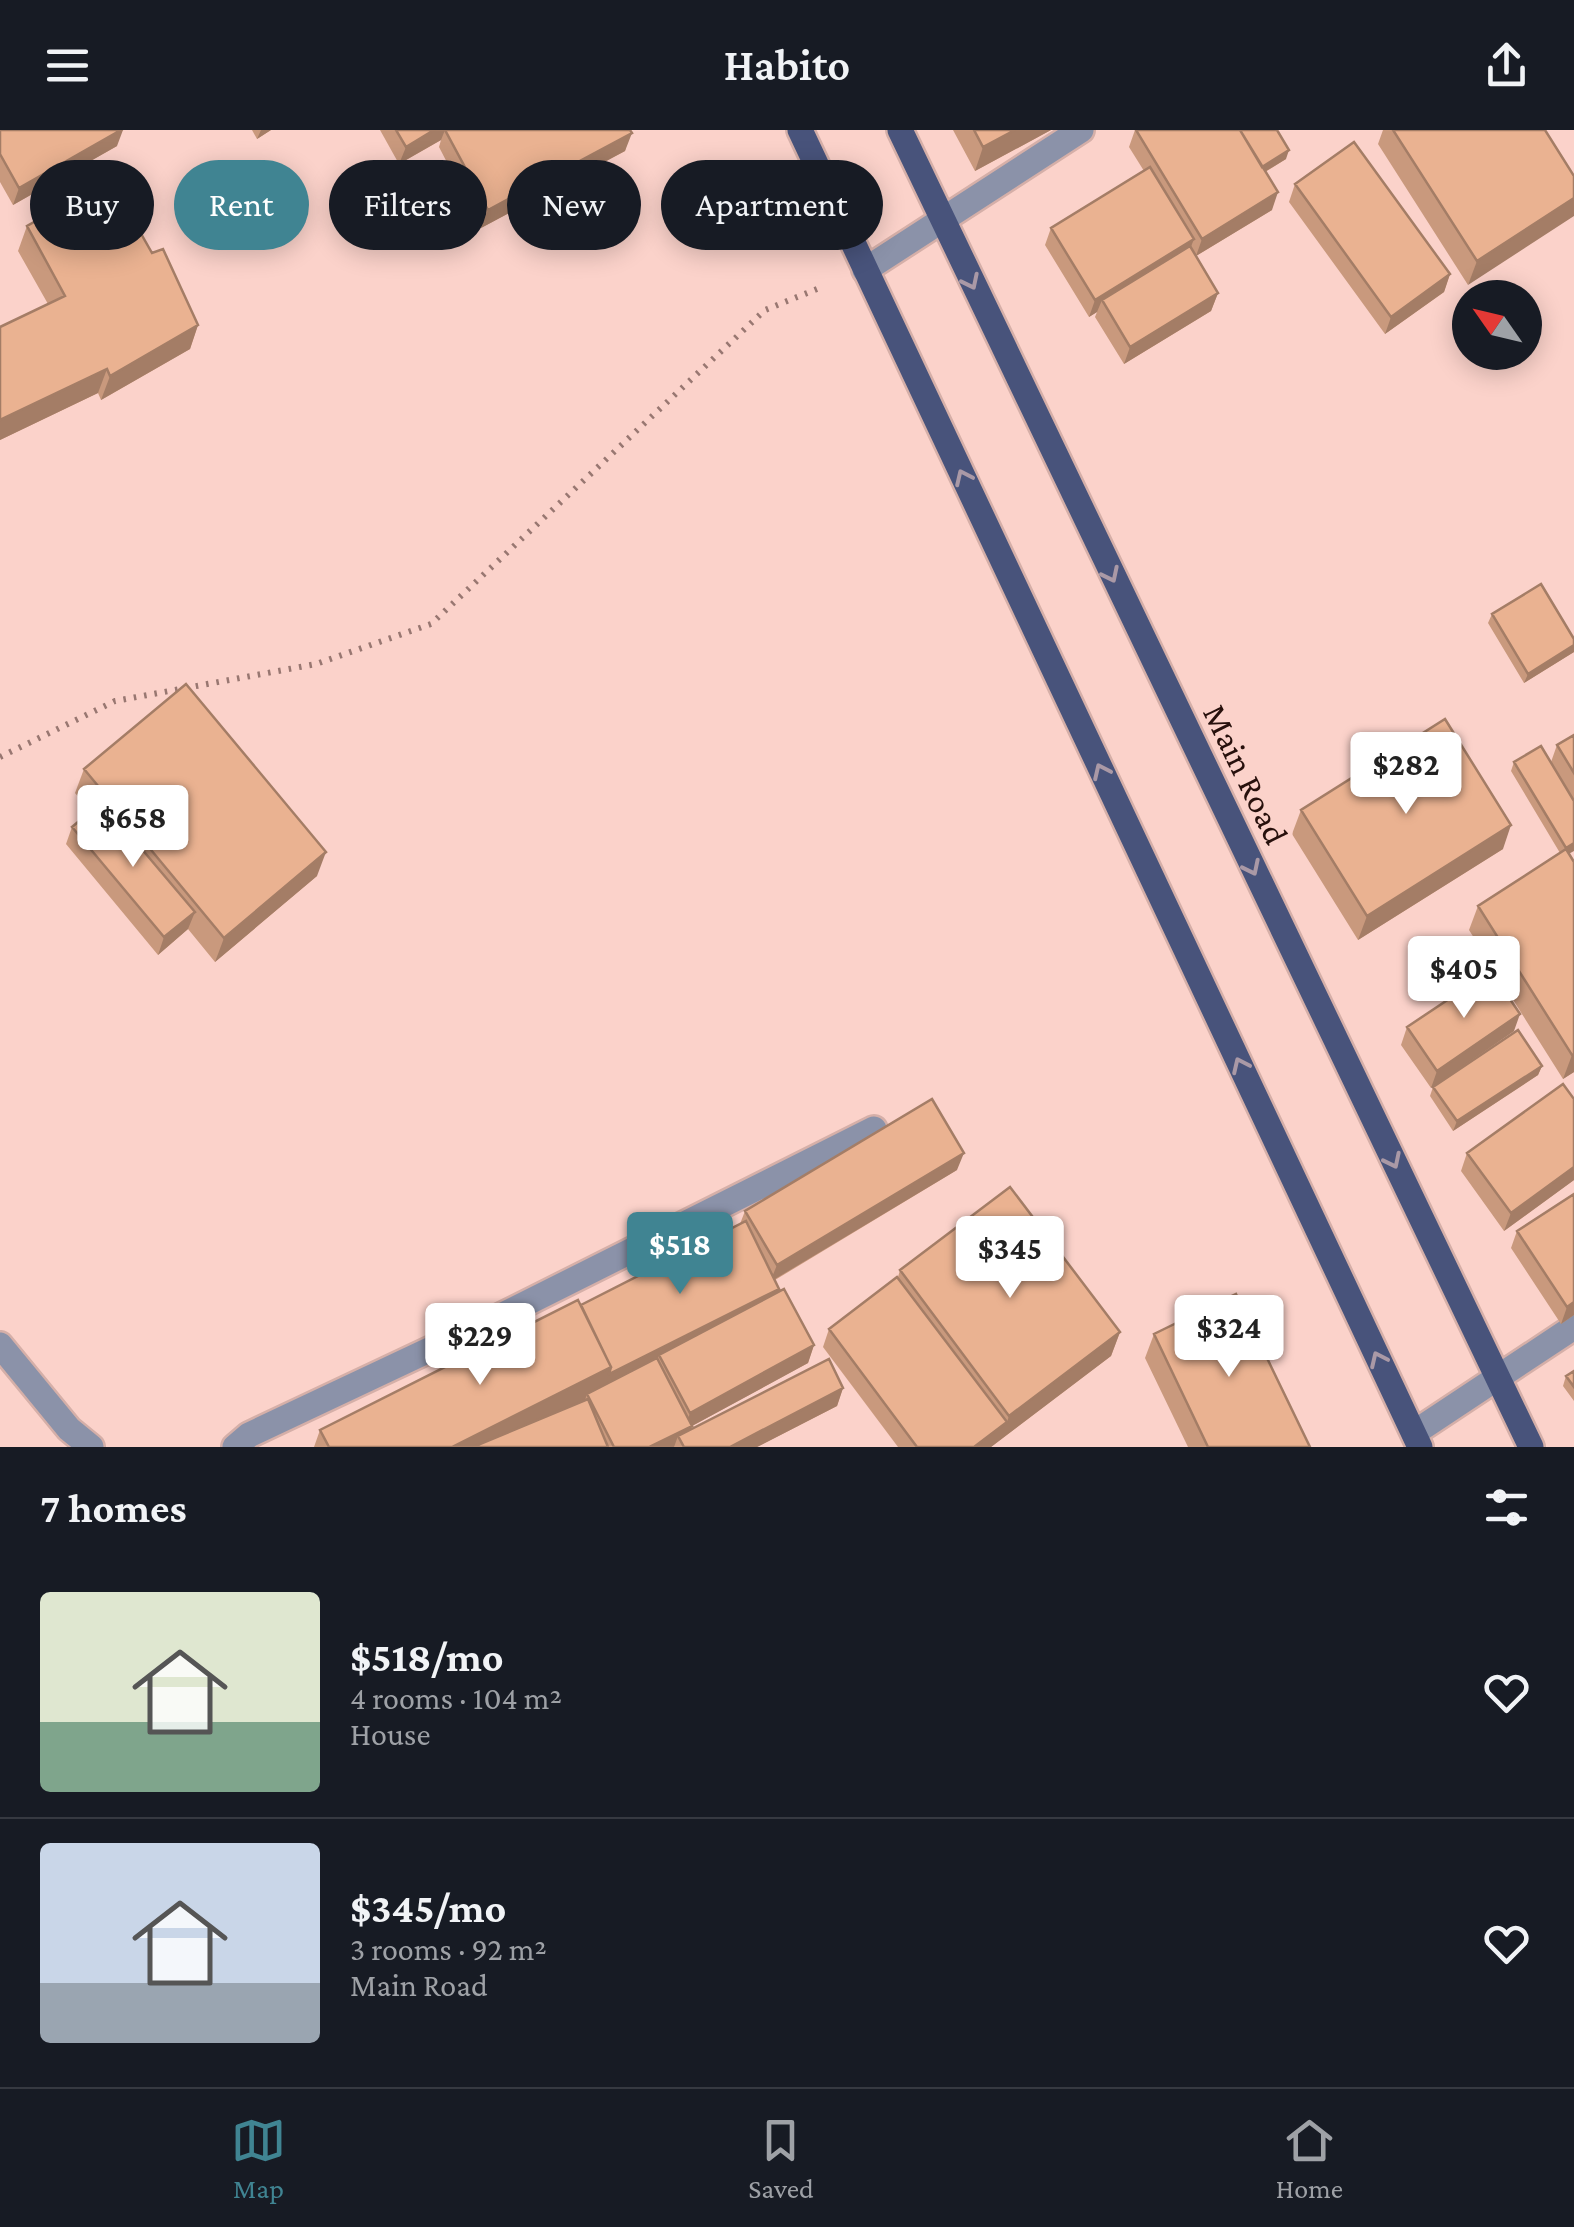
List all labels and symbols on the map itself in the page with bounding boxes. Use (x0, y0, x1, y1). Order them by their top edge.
one-way arrow (958, 272, 978, 290)
north arrow (1452, 280, 1542, 370)
one-way arrow (955, 469, 975, 487)
one-way arrow (1099, 565, 1119, 583)
street label: Main Road (1195, 698, 1296, 851)
pin: $282 (1347, 732, 1465, 817)
one-way arrow (1094, 763, 1114, 781)
pin: $658 (74, 785, 192, 870)
one-way arrow (1240, 858, 1260, 876)
pin: $405 (1405, 936, 1523, 1021)
one-way arrow (1232, 1057, 1252, 1075)
one-way arrow (1381, 1151, 1401, 1169)
pin: $518 (621, 1212, 739, 1297)
pin: $345 (951, 1216, 1069, 1301)
pin: $324 (1170, 1295, 1288, 1380)
pin: $229 (421, 1303, 539, 1388)
one-way arrow (1371, 1351, 1391, 1369)

